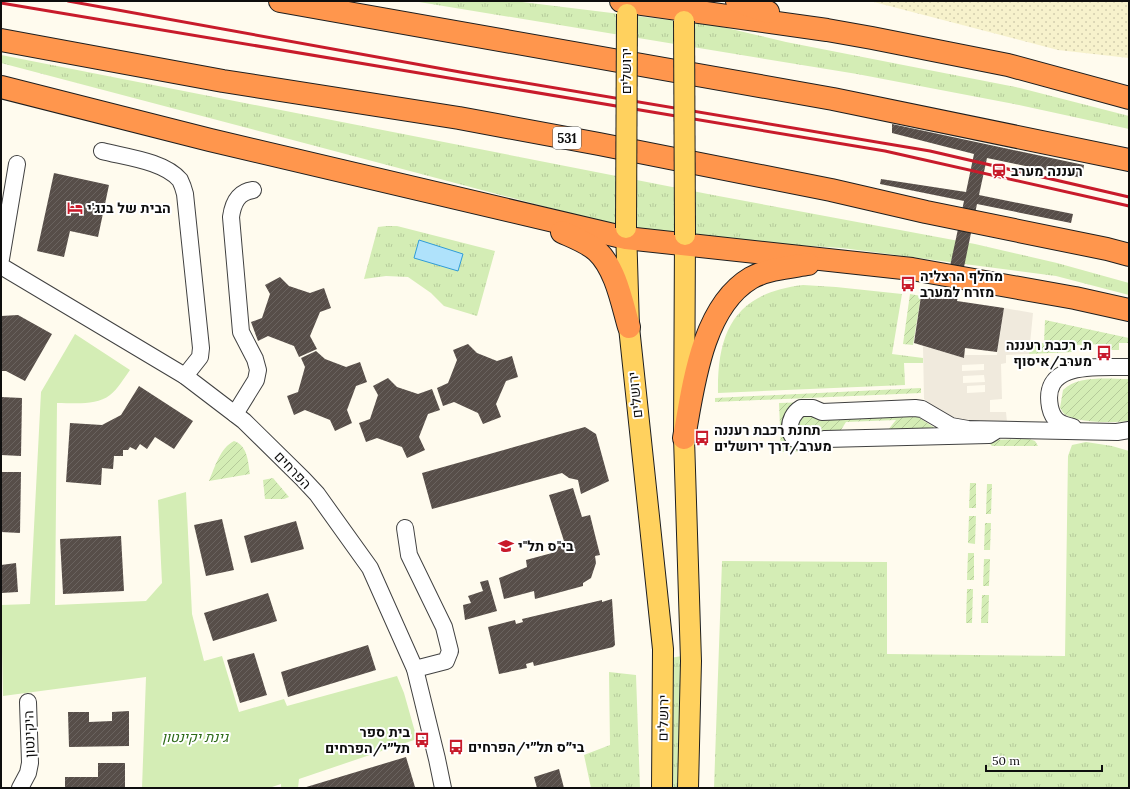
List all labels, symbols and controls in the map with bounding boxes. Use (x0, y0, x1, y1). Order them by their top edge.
street label: ירושלים (617, 48, 635, 94)
road number: 531 (553, 127, 581, 149)
station icon: רעננה מערב (990, 162, 1008, 180)
place label: רעננה מערב (1011, 162, 1083, 180)
hotel icon: הבית של בנג'י (66, 199, 84, 217)
place label: הבית של בנג'י (87, 199, 171, 217)
place label: מחלף הרצליה מזרח למערב (920, 267, 1003, 301)
bus stop icon: מחלף הרצליה מזרח למערב (899, 275, 917, 293)
place label: ת. רכבת רעננה מערב/איסוף (1006, 336, 1092, 370)
bus stop icon: ת. רכבת רעננה מערב/איסוף (1095, 344, 1113, 362)
street label: ירושלים (624, 371, 646, 419)
place label: תחנת רכבת רעננה מערב/דרך ירושלים (714, 421, 832, 455)
bus stop icon: תחנת רכבת רעננה מערב/דרך ירושלים (693, 429, 711, 447)
street label: הפרחים (271, 447, 315, 493)
school or university icon: בי"ס תל"י (497, 537, 515, 555)
place label: בי"ס תל"י (518, 537, 574, 555)
street label: ירושלים (654, 695, 672, 741)
street label: היקינטון (19, 710, 39, 758)
place label: בית ספר תל״י/הפרחים (325, 723, 410, 757)
park label: גינת יקינטון (162, 728, 230, 746)
bus stop icon: בית ספר תל״י/הפרחים (413, 731, 431, 749)
bus stop icon: בי״ס תל״י/הפרחים (447, 738, 465, 756)
place label: בי״ס תל״י/הפרחים (468, 738, 585, 756)
scale bar (986, 747, 1102, 773)
text: 50 m (992, 753, 1020, 768)

